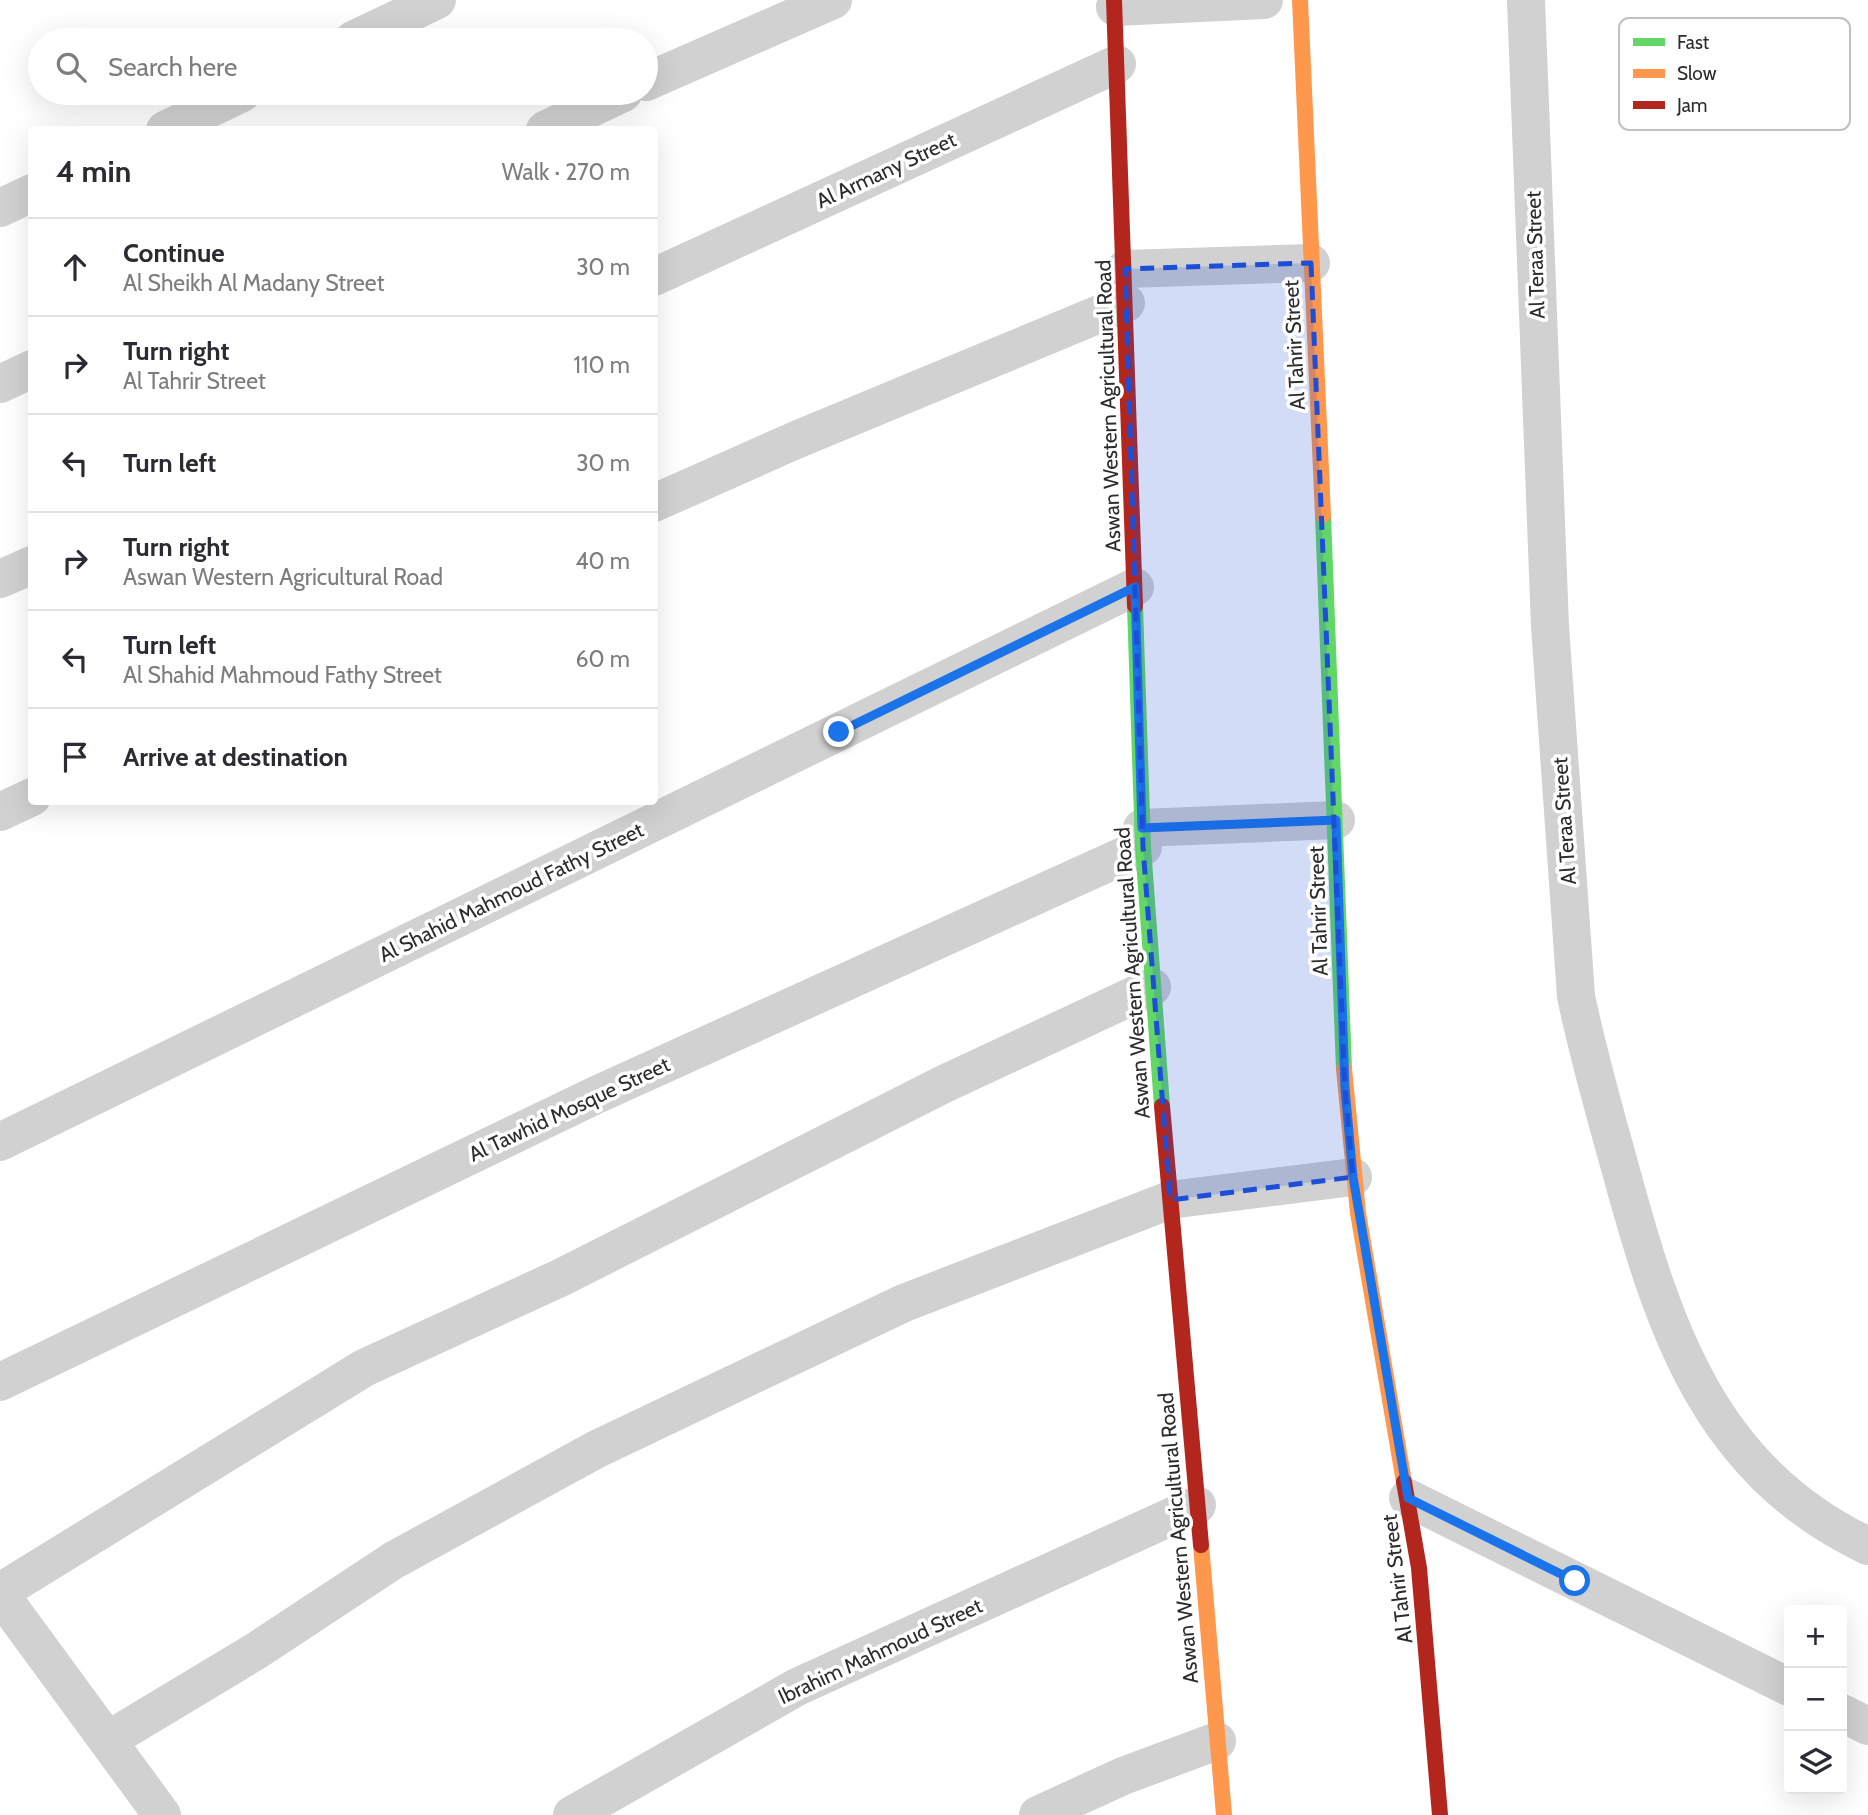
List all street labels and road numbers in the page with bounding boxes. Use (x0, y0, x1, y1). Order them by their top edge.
street label: Al Armany Street (812, 127, 960, 213)
street label: Al Teraa Street (1520, 191, 1550, 319)
street label: Aswan Western Agricultural Road (1090, 260, 1126, 552)
street label: Al Tahrir Street (1278, 279, 1310, 411)
street label: Al Teraa Street (1547, 756, 1581, 886)
street label: Al Shahid Mahmoud Fathy Street (375, 817, 647, 967)
street label: Aswan Western Agricultural Road (1109, 826, 1155, 1120)
street label: Al Tahrir Street (1303, 845, 1333, 977)
street label: Al Tawhid Mosque Street (465, 1051, 673, 1167)
street label: Aswan Western Agricultural Road (1153, 1391, 1203, 1685)
street label: Al Tahrir Street (1377, 1513, 1417, 1645)
street label: Ibrahim Mahmoud Street (774, 1593, 986, 1709)

